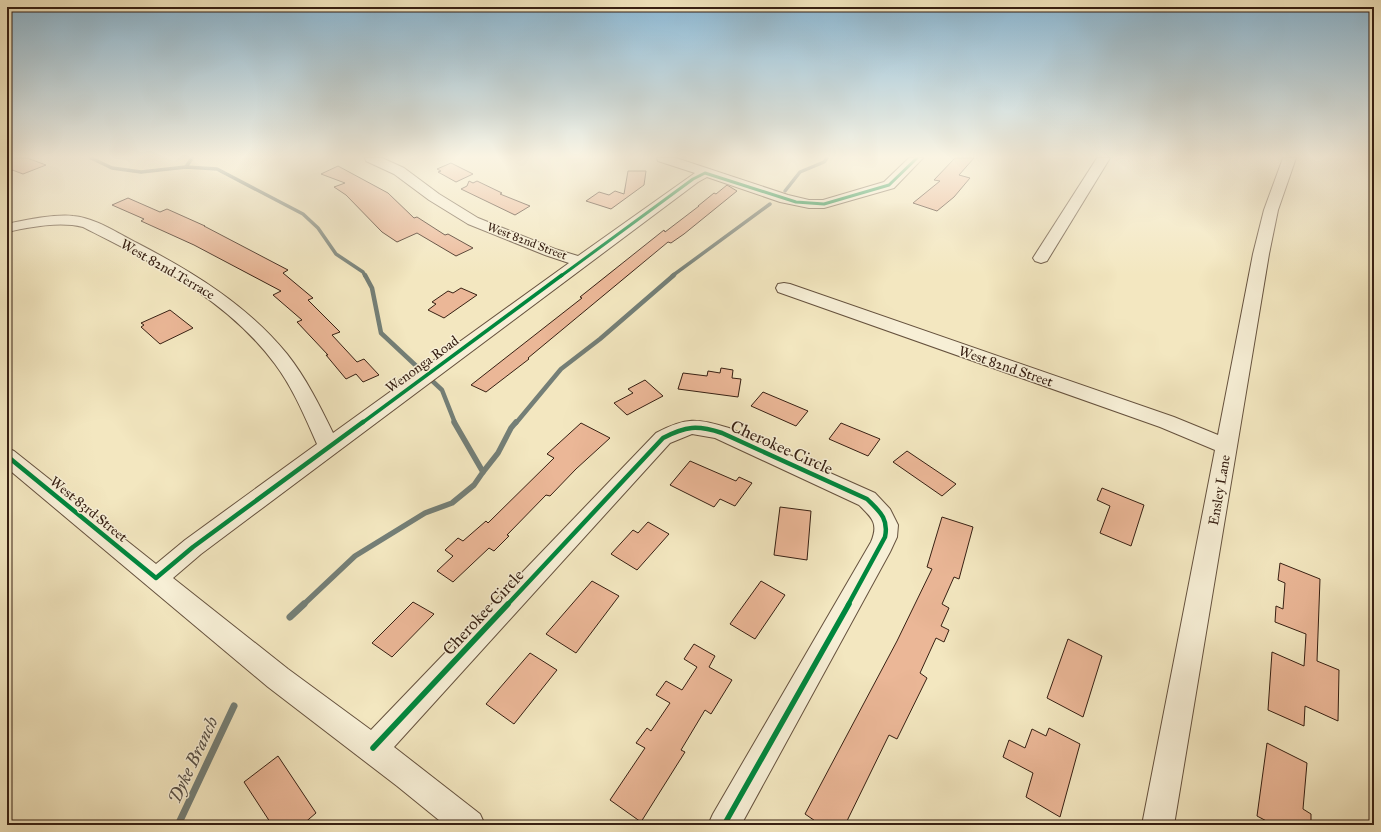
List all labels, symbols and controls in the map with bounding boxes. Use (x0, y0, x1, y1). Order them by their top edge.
street label: West 82nd Street (485, 219, 570, 263)
street label: West 82nd Terrace (118, 236, 218, 303)
street label: Wenonga Road (382, 332, 462, 397)
street label: West 82nd Street (957, 342, 1055, 391)
street label: Cherokee Circle (727, 416, 836, 479)
street label: Ensley Lane (1205, 453, 1234, 527)
street label: West 83rd Street (47, 473, 131, 546)
street label: Cherokee Circle (438, 565, 529, 660)
water label: Dyke Branch (163, 713, 223, 807)

